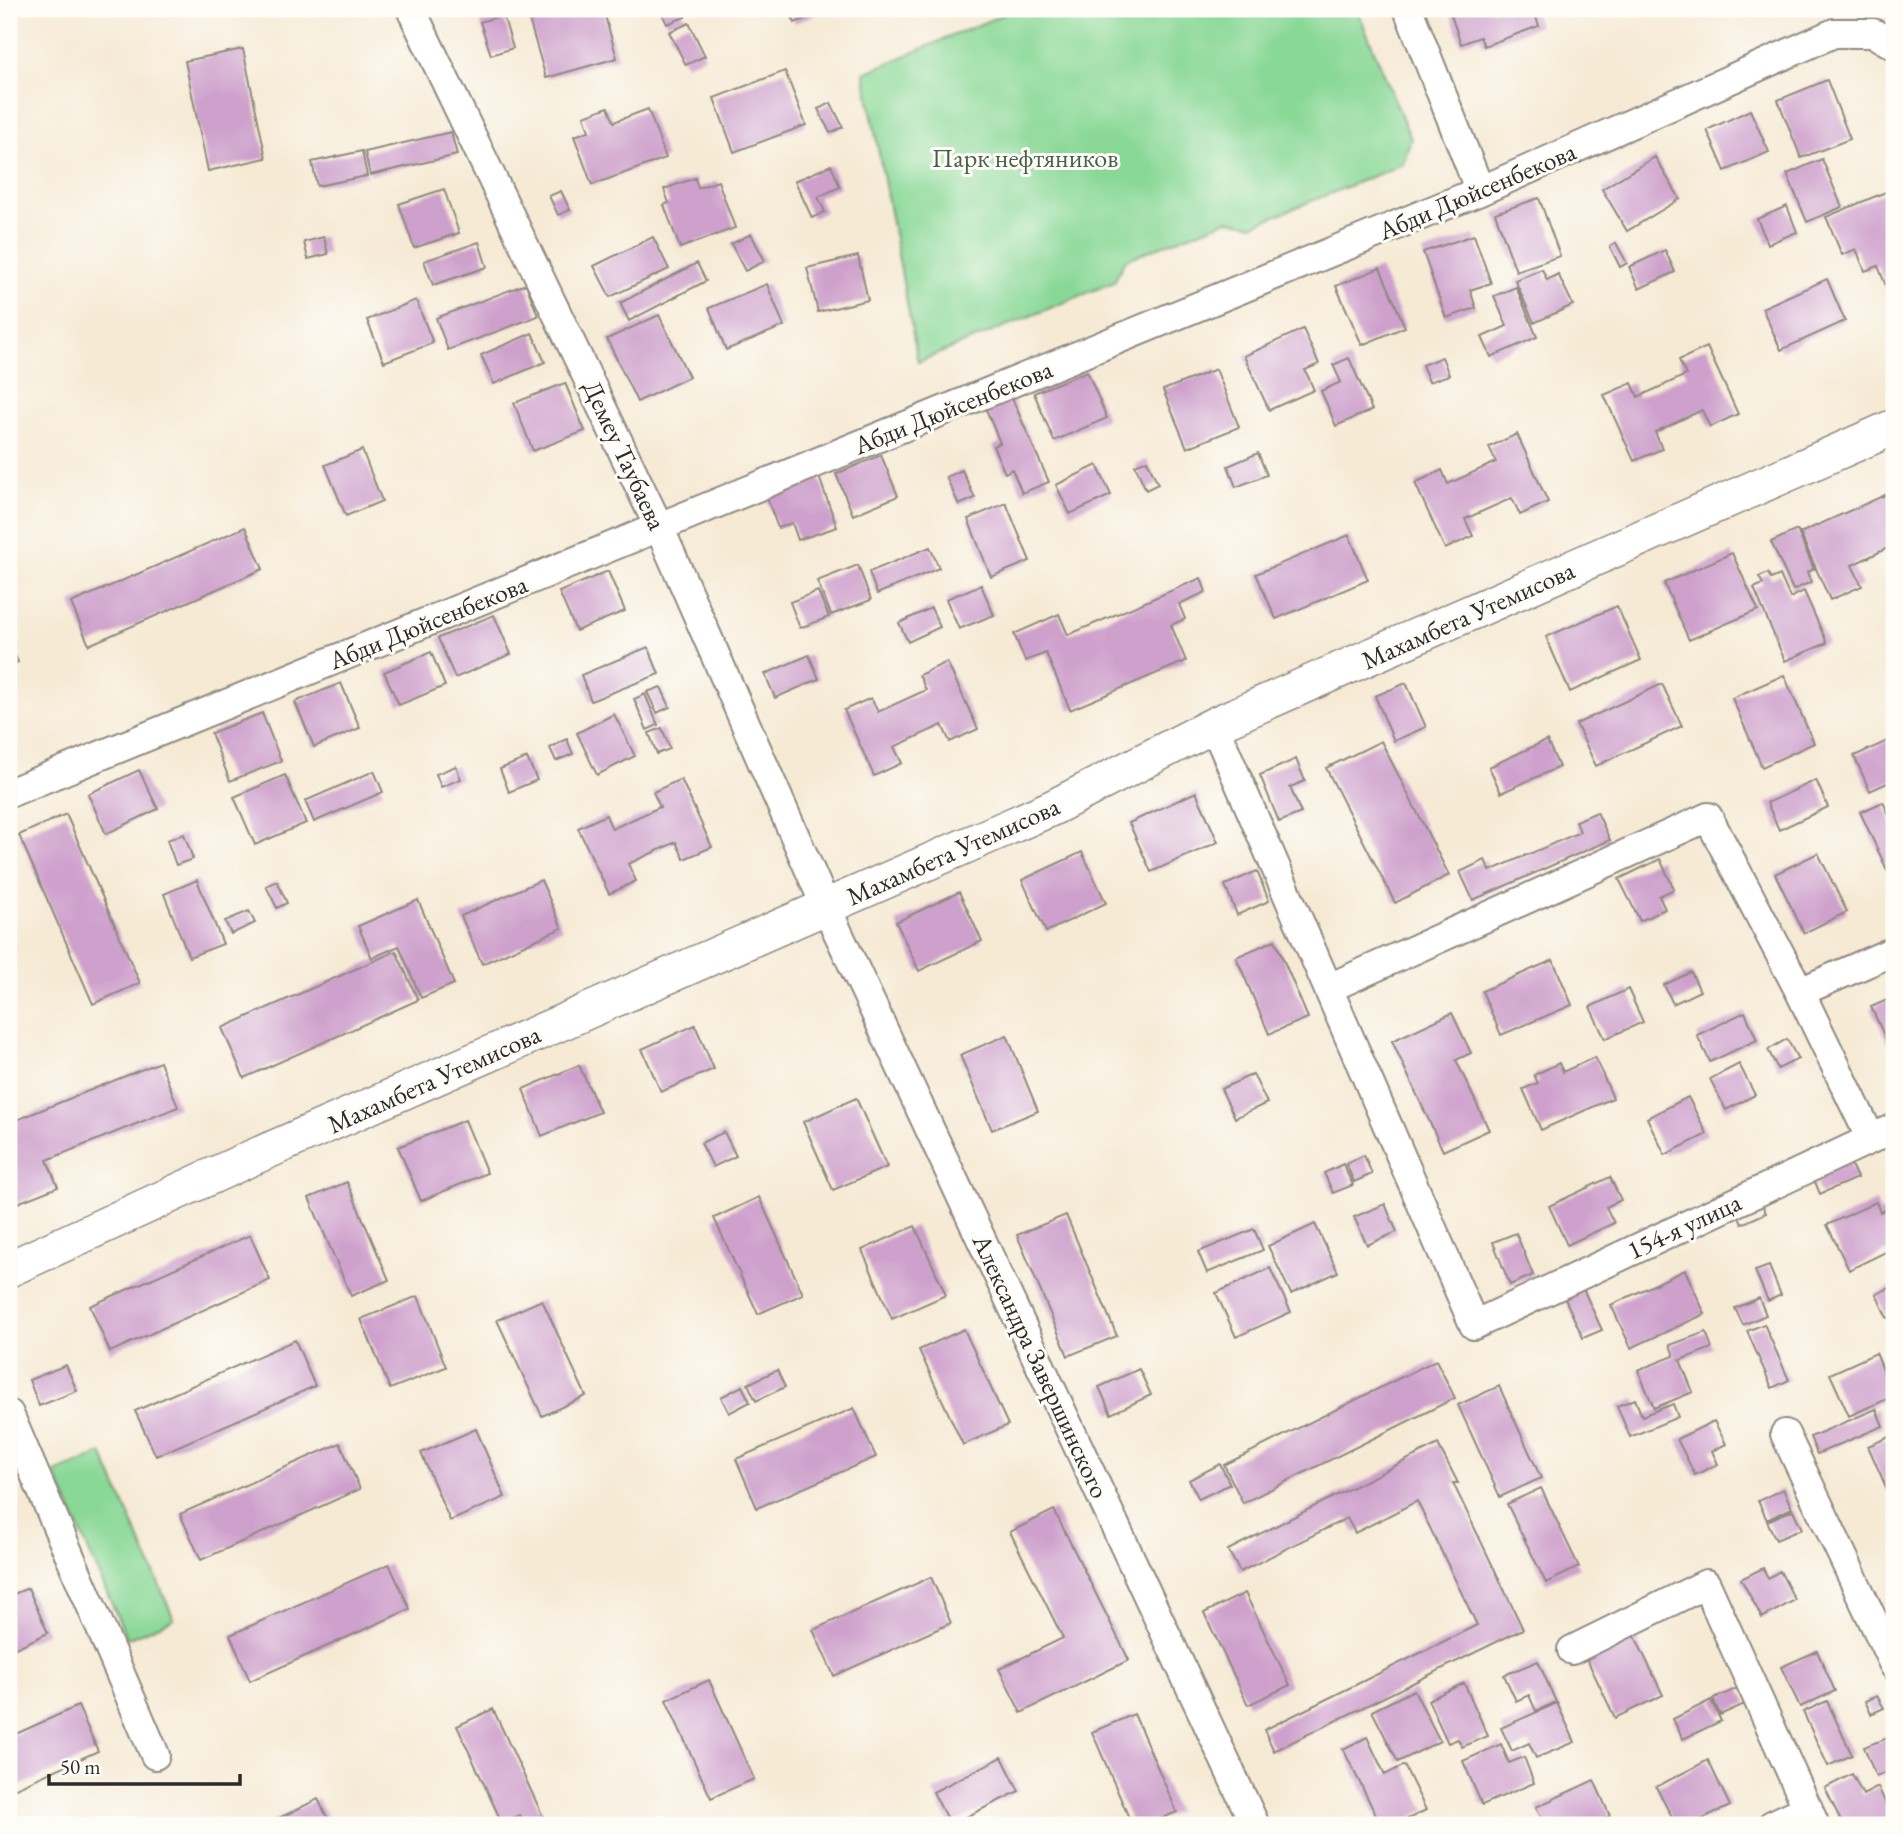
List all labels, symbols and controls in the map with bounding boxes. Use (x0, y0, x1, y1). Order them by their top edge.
street label: Абди Дюйсенбекова (1372, 134, 1581, 248)
park label: Парк нефтяников (932, 141, 1118, 175)
street label: Абди Дюйсенбекова (848, 351, 1058, 463)
street label: Демеу Таубаева (575, 375, 675, 536)
street label: Махамбета Утемисова (1356, 553, 1580, 677)
street label: Абди Дюйсенбекова (323, 566, 533, 678)
street label: Махамбета Утемисова (841, 789, 1065, 913)
street label: Махамбета Утемисова (322, 1017, 546, 1141)
street label: 154-я улица (1621, 1185, 1747, 1267)
street label: Александра Завершинского (964, 1228, 1117, 1504)
scale bar (49, 1743, 240, 1787)
text: 50 m (60, 1753, 101, 1780)

